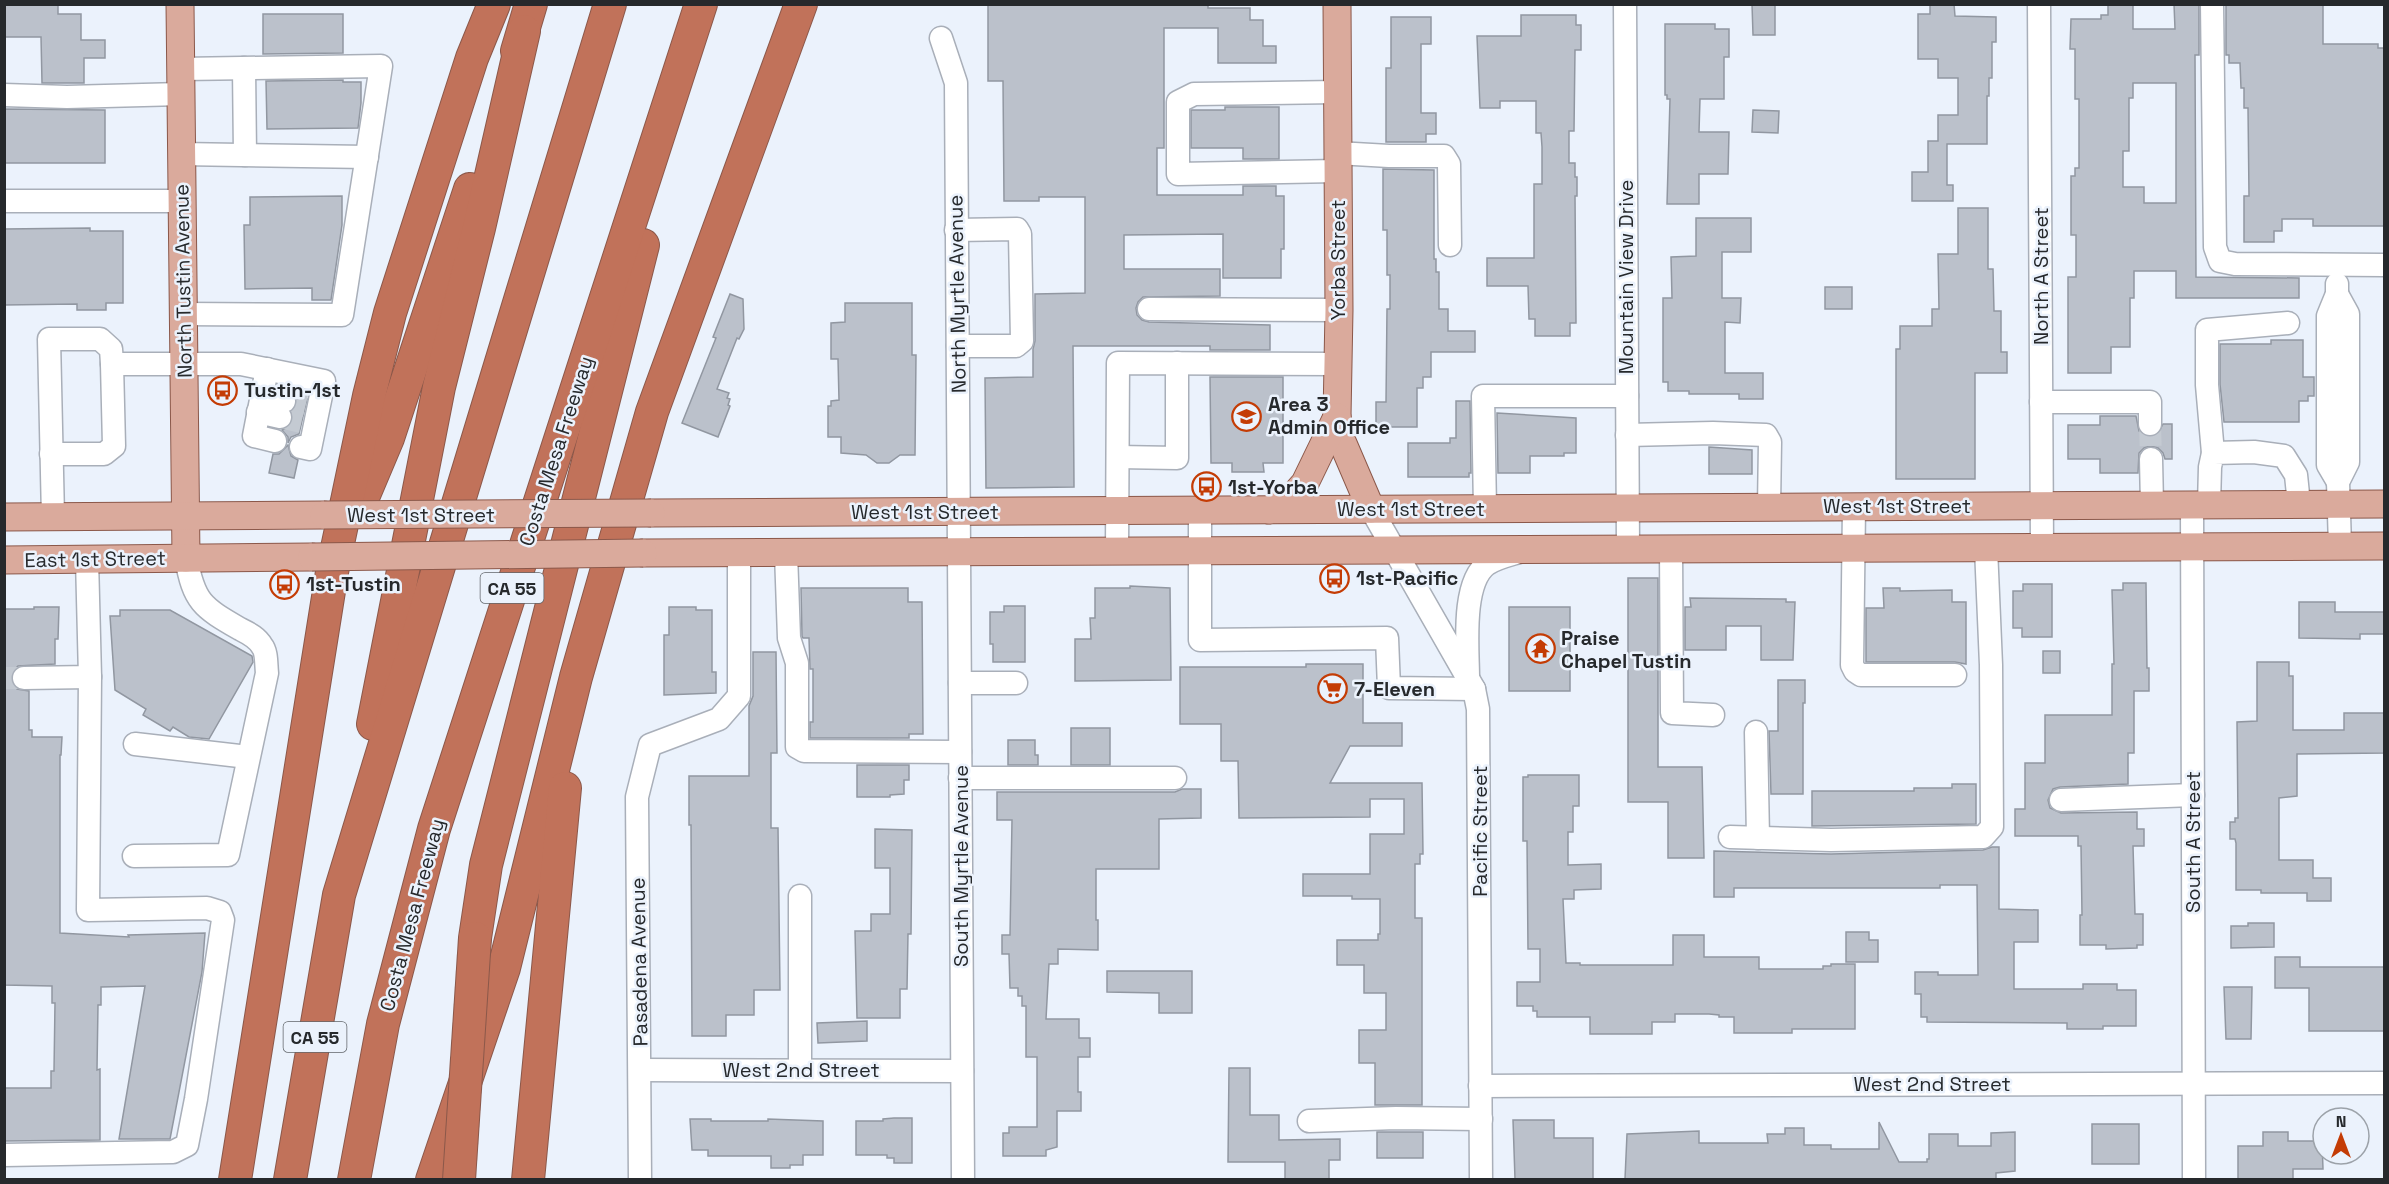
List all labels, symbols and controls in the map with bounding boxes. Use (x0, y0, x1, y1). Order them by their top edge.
street label: Mountain View Drive (1613, 180, 1639, 374)
street label: North Tustin Avenue (168, 184, 198, 378)
street label: North Myrtle Avenue (942, 195, 972, 393)
street label: Yorba Street (1325, 199, 1351, 321)
street label: North A Street (2028, 207, 2054, 345)
street label: Costa Mesa Freeway (513, 353, 599, 549)
bus stop icon: Tustin-1st (207, 374, 239, 406)
place label: Tustin-1st (244, 377, 341, 403)
place label: Area 3 Admin Office (1268, 391, 1390, 440)
school or university icon: Area 3 Admin Office (1231, 400, 1263, 432)
bus stop icon: 1st-Yorba (1191, 471, 1223, 503)
place label: 1st-Yorba (1228, 474, 1318, 500)
street label: West 1st Street (1823, 493, 1971, 519)
street label: West 1st Street (1337, 496, 1485, 522)
street label: West 1st Street (851, 499, 999, 525)
street label: West 1st Street (347, 502, 495, 528)
street label: East 1st Street (24, 545, 166, 573)
bus stop icon: 1st-Pacific (1319, 562, 1351, 594)
place label: 1st-Pacific (1356, 565, 1458, 591)
bus stop icon: 1st-Tustin (269, 568, 301, 600)
place label: 1st-Tustin (306, 571, 401, 597)
road number: CA 55 (480, 573, 544, 603)
place label: Praise Chapel Tustin (1561, 625, 1692, 674)
temple icon: Praise Chapel Tustin (1524, 633, 1556, 665)
supermarket icon: 7-Eleven (1317, 673, 1349, 705)
place label: 7-Eleven (1354, 676, 1435, 702)
street label: South Myrtle Avenue (948, 765, 974, 967)
street label: Pacific Street (1467, 765, 1493, 897)
street label: South A Street (2180, 771, 2206, 913)
street label: Costa Mesa Freeway (374, 816, 450, 1014)
street label: Pasadena Avenue (625, 877, 653, 1047)
road number: CA 55 (284, 1022, 346, 1052)
street label: West 2nd Street (722, 1057, 880, 1083)
street label: West 2nd Street (1853, 1071, 2011, 1097)
north arrow (2311, 1106, 2371, 1166)
text: N (2336, 1111, 2346, 1132)

